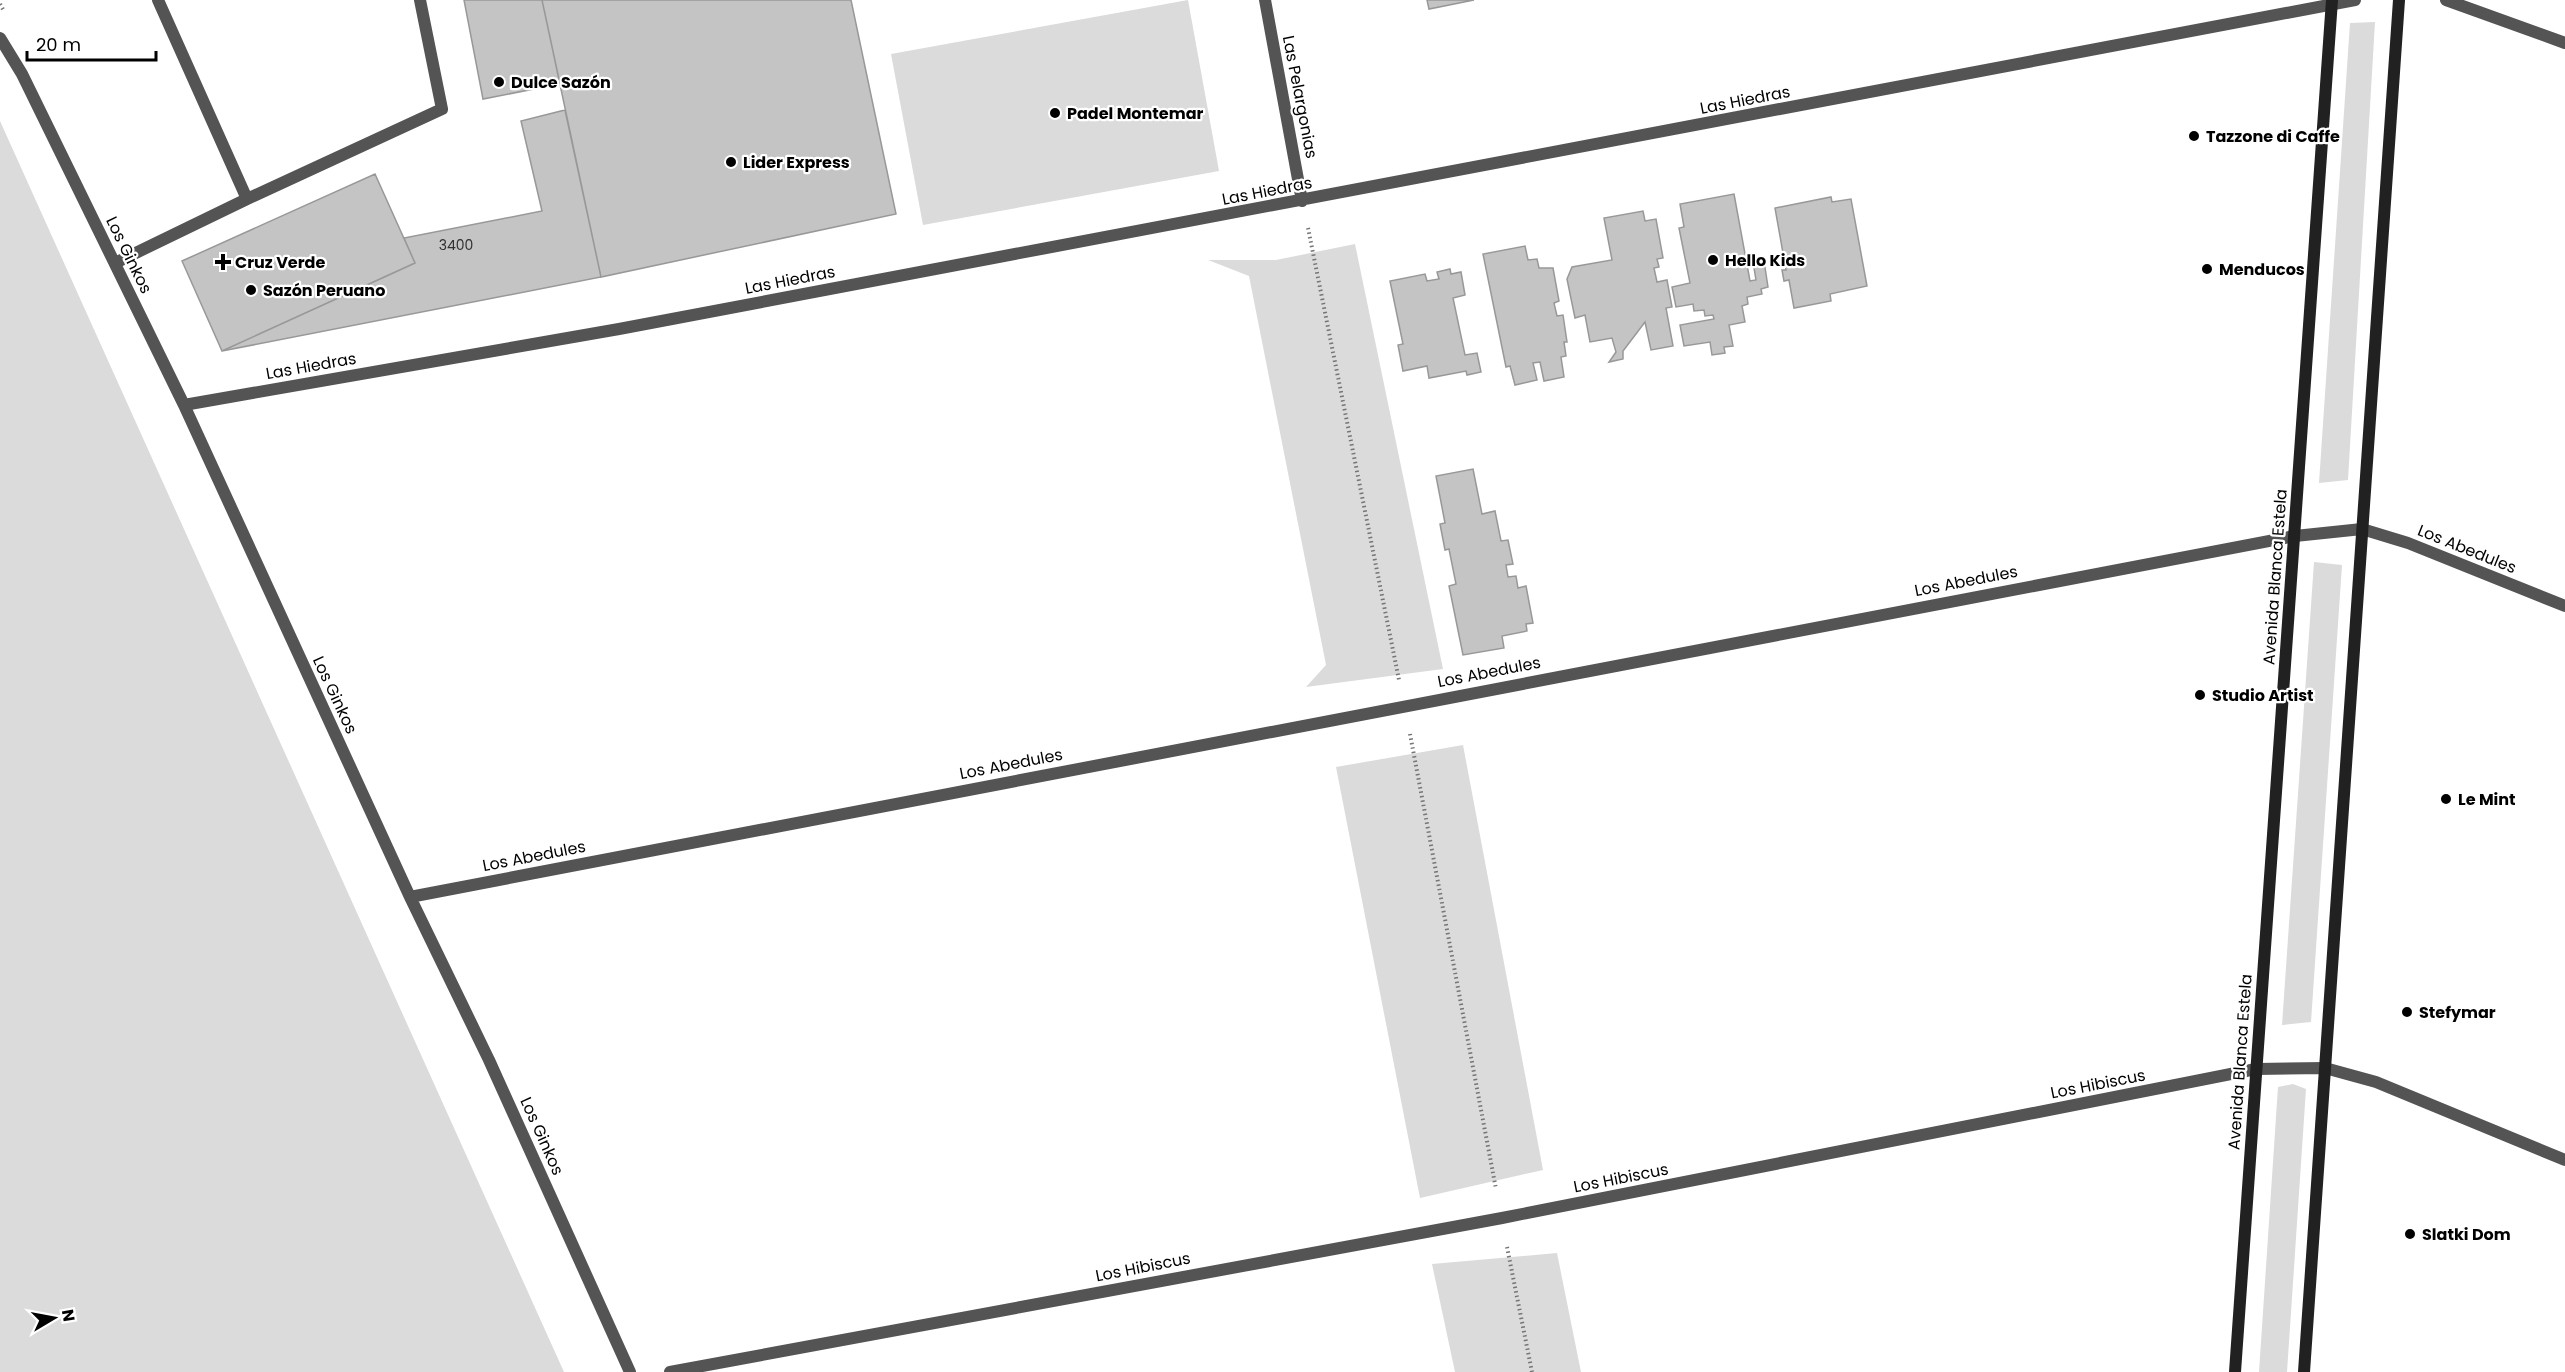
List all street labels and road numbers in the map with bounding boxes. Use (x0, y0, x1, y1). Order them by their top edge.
street label: Las Pelargonias (1277, 34, 1323, 160)
street label: Las Hiedras (1698, 80, 1792, 120)
street label: Las Hiedras (1220, 171, 1314, 211)
street label: Los Ginkos (100, 213, 158, 297)
street label: Las Hiedras (743, 260, 837, 300)
street label: Las Hiedras (264, 347, 358, 385)
street label: Avenida Blanca Estela (2257, 488, 2293, 666)
street label: Los Abedules (2414, 519, 2520, 579)
street label: Los Abedules (1912, 560, 2020, 602)
street label: Los Abedules (1435, 651, 1543, 693)
street label: Los Ginkos (307, 652, 363, 738)
street label: Los Abedules (957, 743, 1065, 785)
street label: Los Abedules (480, 835, 588, 877)
street label: Avenida Blanca Estela (2222, 973, 2258, 1151)
street label: Los Hibiscus (2049, 1064, 2147, 1104)
street label: Los Ginkos (515, 1093, 569, 1179)
street label: Los Hibiscus (1572, 1158, 1670, 1198)
street label: Los Hibiscus (1094, 1247, 1192, 1287)

